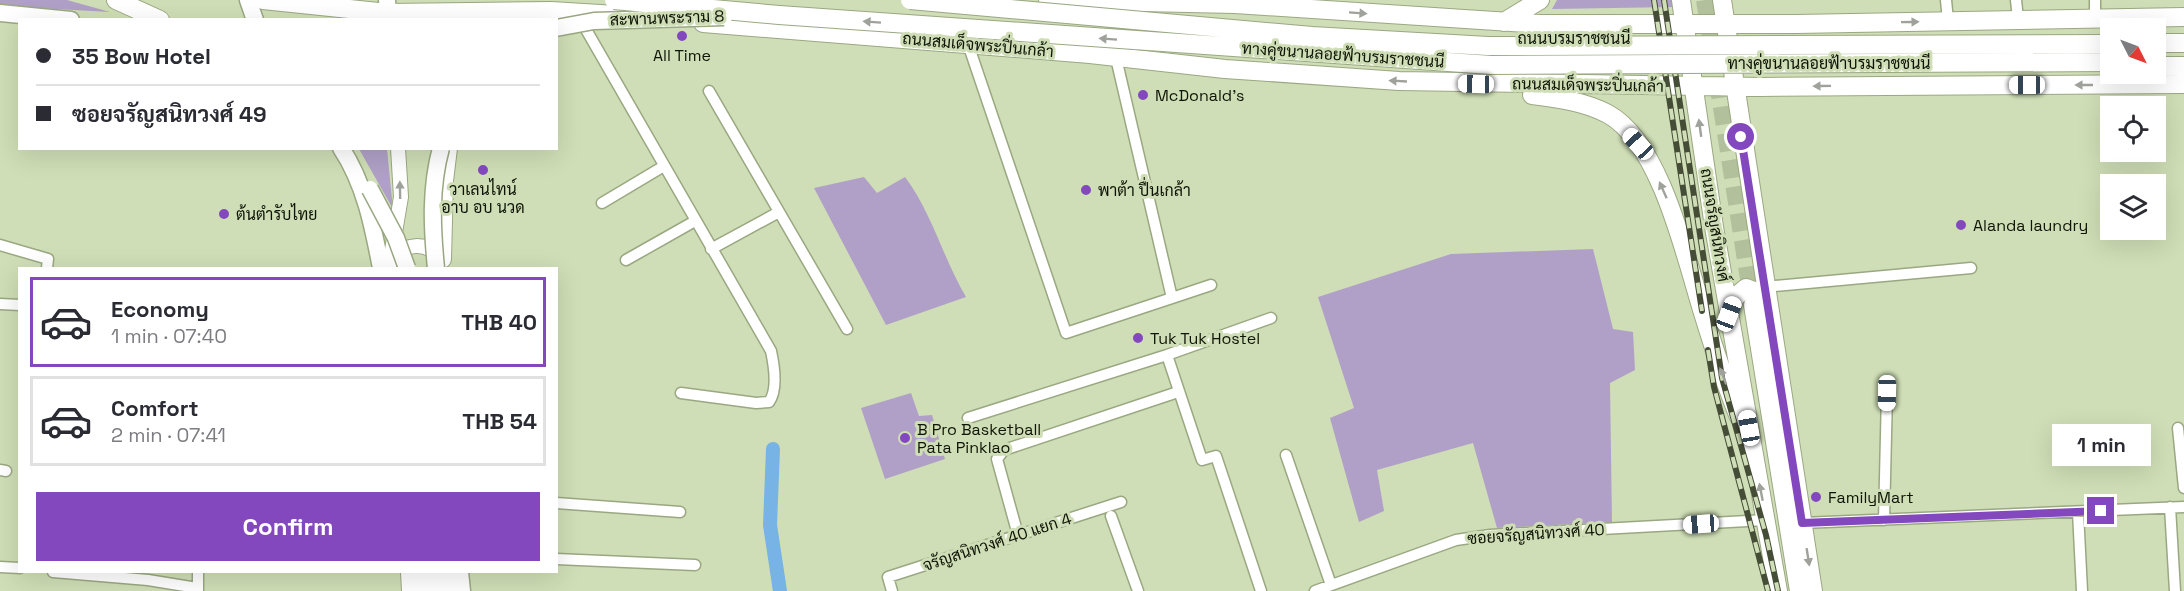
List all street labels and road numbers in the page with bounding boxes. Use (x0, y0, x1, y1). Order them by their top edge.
street label: สะพานพระราม 8 (609, 6, 725, 30)
street label: ถนนสมเด็จพระปิ่นเกล้า (901, 25, 1055, 62)
street label: ถนนบรมราชชนนี (1518, 27, 1630, 49)
street label: ทางคู่ขนานลอยฟ้าบรมราชชนนี (1241, 36, 1445, 74)
street label: ทางคู่ขนานลอยฟ้าบรมราชชนนี (1727, 52, 1931, 75)
street label: ถนนสมเด็จพระปิ่นเกล้า (1512, 70, 1664, 97)
street label: ถนนจรัญสนิทวงศ์ (1696, 166, 1736, 283)
street label: จรัญสนิทวงศ์ 40 แยก 4 (919, 506, 1074, 576)
street label: ซอยจรัญสนิทวงศ์ 40 (1466, 517, 1605, 549)

